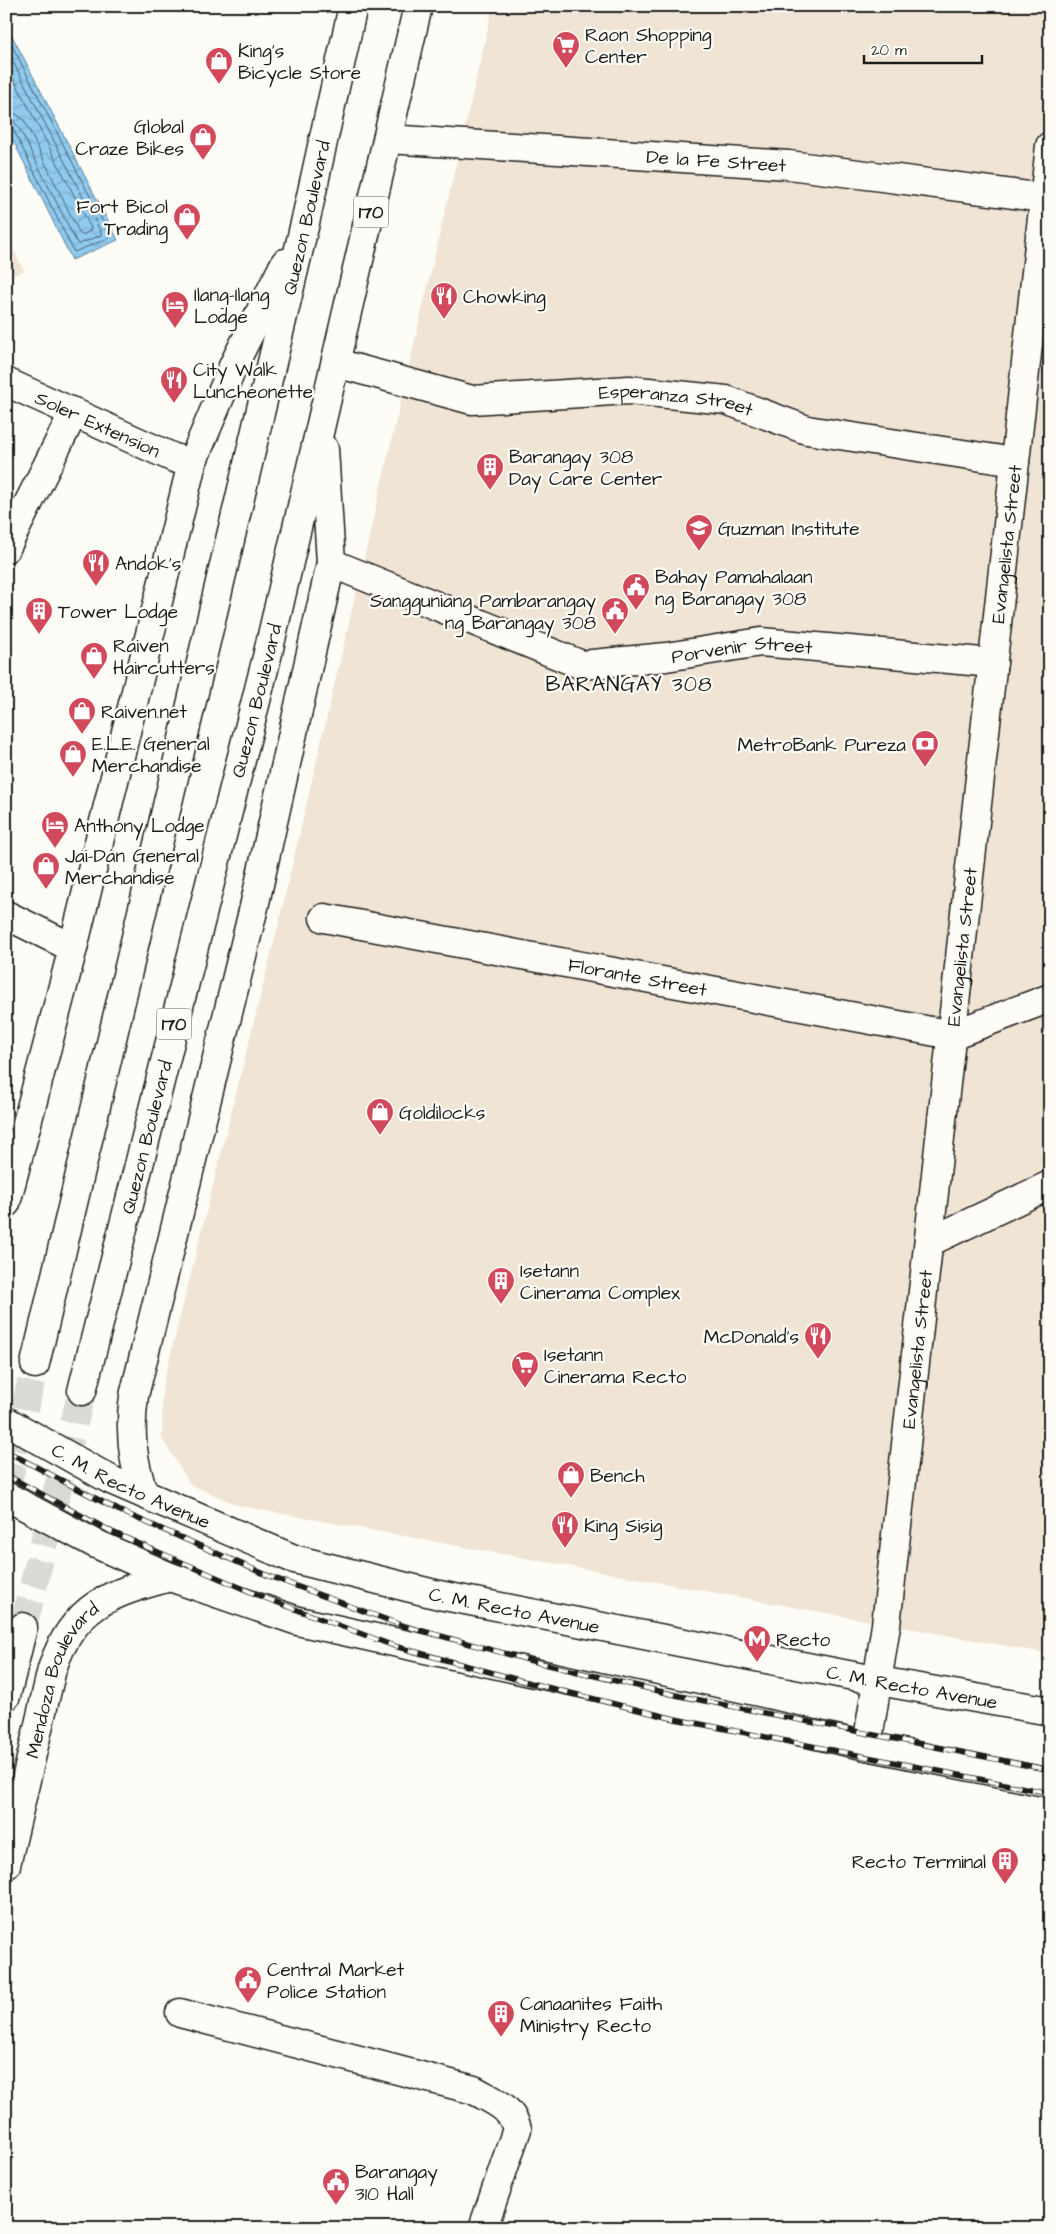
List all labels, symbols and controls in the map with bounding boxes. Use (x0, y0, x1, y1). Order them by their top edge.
place label: Raon Shopping Center (585, 22, 712, 71)
supermarket icon: Raon Shopping Center (551, 30, 581, 69)
scale bar (864, 32, 981, 64)
place label: King's Bicycle Store (238, 38, 361, 88)
text: 20 m (871, 40, 907, 61)
shop icon: King's Bicycle Store (204, 46, 234, 85)
place label: Global Craze Bikes (75, 114, 184, 163)
shop icon: Global Craze Bikes (188, 122, 218, 161)
street label: Quezon Boulevard (276, 138, 338, 298)
street label: De la Fe Street (645, 144, 787, 180)
place label: Fort Bicol Trading (76, 194, 168, 244)
road number: 170 (354, 196, 388, 228)
shop icon: Fort Bicol Trading (172, 202, 202, 241)
restaurant icon: Chowking (429, 281, 459, 320)
place label: Ilang-Ilang Lodge (194, 282, 270, 332)
place label: Chowking (463, 284, 546, 312)
hotel icon: Ilang-Ilang Lodge (160, 290, 190, 329)
place label: City Walk Luncheonette (193, 357, 313, 406)
restaurant icon: City Walk Luncheonette (159, 365, 189, 404)
street label: Esperanza Street (598, 378, 757, 424)
street label: Soler Extension (31, 385, 164, 465)
place label: Barangay 308 Day Care Center (509, 444, 663, 494)
building icon: Barangay 308 Day Care Center (475, 452, 505, 491)
street label: Evangelista Street (985, 463, 1030, 625)
school or university icon: Guzman Institute (684, 513, 714, 552)
place label: Guzman Institute (718, 516, 860, 543)
restaurant icon: Andok's (81, 548, 111, 587)
place label: Andok's (115, 551, 181, 578)
place label: Bahay Pamahalaan ng Barangay 308 (655, 564, 812, 614)
public building icon: Bahay Pamahalaan ng Barangay 308 (621, 572, 651, 611)
place label: Sangguniang Pambarangay ng Barangay 308 (370, 588, 597, 638)
building icon: Tower Lodge (24, 596, 54, 635)
public building icon: Sangguniang Pambarangay ng Barangay 308 (600, 596, 630, 635)
place label: Tower Lodge (58, 599, 178, 627)
street label: Quezon Boulevard (225, 621, 289, 781)
street label: Porvenir Street (669, 629, 814, 671)
place label: Raiven Haircutters (113, 633, 215, 682)
shop icon: Raiven Haircutters (79, 641, 109, 680)
district label: BARANGAY 308 (545, 670, 713, 699)
shop icon: Raiven.net (67, 696, 97, 735)
place label: Raiven.net (101, 699, 187, 726)
bank icon: MetroBank Pureza (910, 729, 940, 768)
place label: E.L.E. General Merchandise (92, 731, 210, 780)
place label: MetroBank Pureza (738, 732, 906, 759)
shop icon: E.L.E. General Merchandise (58, 739, 88, 778)
hotel icon: Anthony Lodge (40, 810, 70, 849)
place label: Anthony Lodge (74, 813, 205, 841)
place label: Jai-Dan General Merchandise (65, 843, 199, 892)
shop icon: Jai-Dan General Merchandise (31, 851, 61, 890)
street label: Evangelista Street (941, 866, 985, 1028)
street label: Florante Street (566, 952, 709, 1004)
road number: 170 (156, 1009, 192, 1040)
street label: Quezon Boulevard (115, 1057, 180, 1217)
shop icon: Goldilocks (365, 1097, 395, 1136)
place label: Goldilocks (399, 1100, 485, 1127)
place label: Isetann Cinerama Complex (520, 1258, 680, 1307)
building icon: Isetann Cinerama Complex (486, 1266, 516, 1305)
street label: Evangelista Street (896, 1268, 940, 1430)
restaurant icon: McDonald's (803, 1321, 833, 1360)
place label: McDonald's (704, 1324, 799, 1351)
place label: Isetann Cinerama Recto (544, 1342, 687, 1391)
supermarket icon: Isetann Cinerama Recto (510, 1350, 540, 1389)
street label: C. M. Recto Avenue (46, 1437, 214, 1536)
shop icon: Bench (556, 1460, 586, 1499)
place label: Bench (590, 1463, 645, 1490)
restaurant icon: King Sisig (550, 1510, 580, 1549)
place label: King Sisig (584, 1513, 663, 1541)
street label: C. M. Recto Avenue (426, 1581, 602, 1641)
street label: Mendoza Boulevard (20, 1596, 105, 1761)
metro station icon: Recto (742, 1624, 772, 1663)
place label: Recto (776, 1627, 831, 1654)
street label: C. M. Recto Avenue (824, 1659, 999, 1717)
building icon: Recto Terminal (990, 1846, 1020, 1885)
place label: Recto Terminal (852, 1849, 986, 1876)
place label: Central Market Police Station (267, 1957, 404, 2006)
public building icon: Central Market Police Station (233, 1965, 263, 2004)
place label: Canaanites Faith Ministry Recto (520, 1991, 663, 2041)
building icon: Canaanites Faith Ministry Recto (486, 1999, 516, 2038)
place label: Barangay 310 Hall (355, 2159, 438, 2208)
public building icon: Barangay 310 Hall (321, 2167, 351, 2206)

